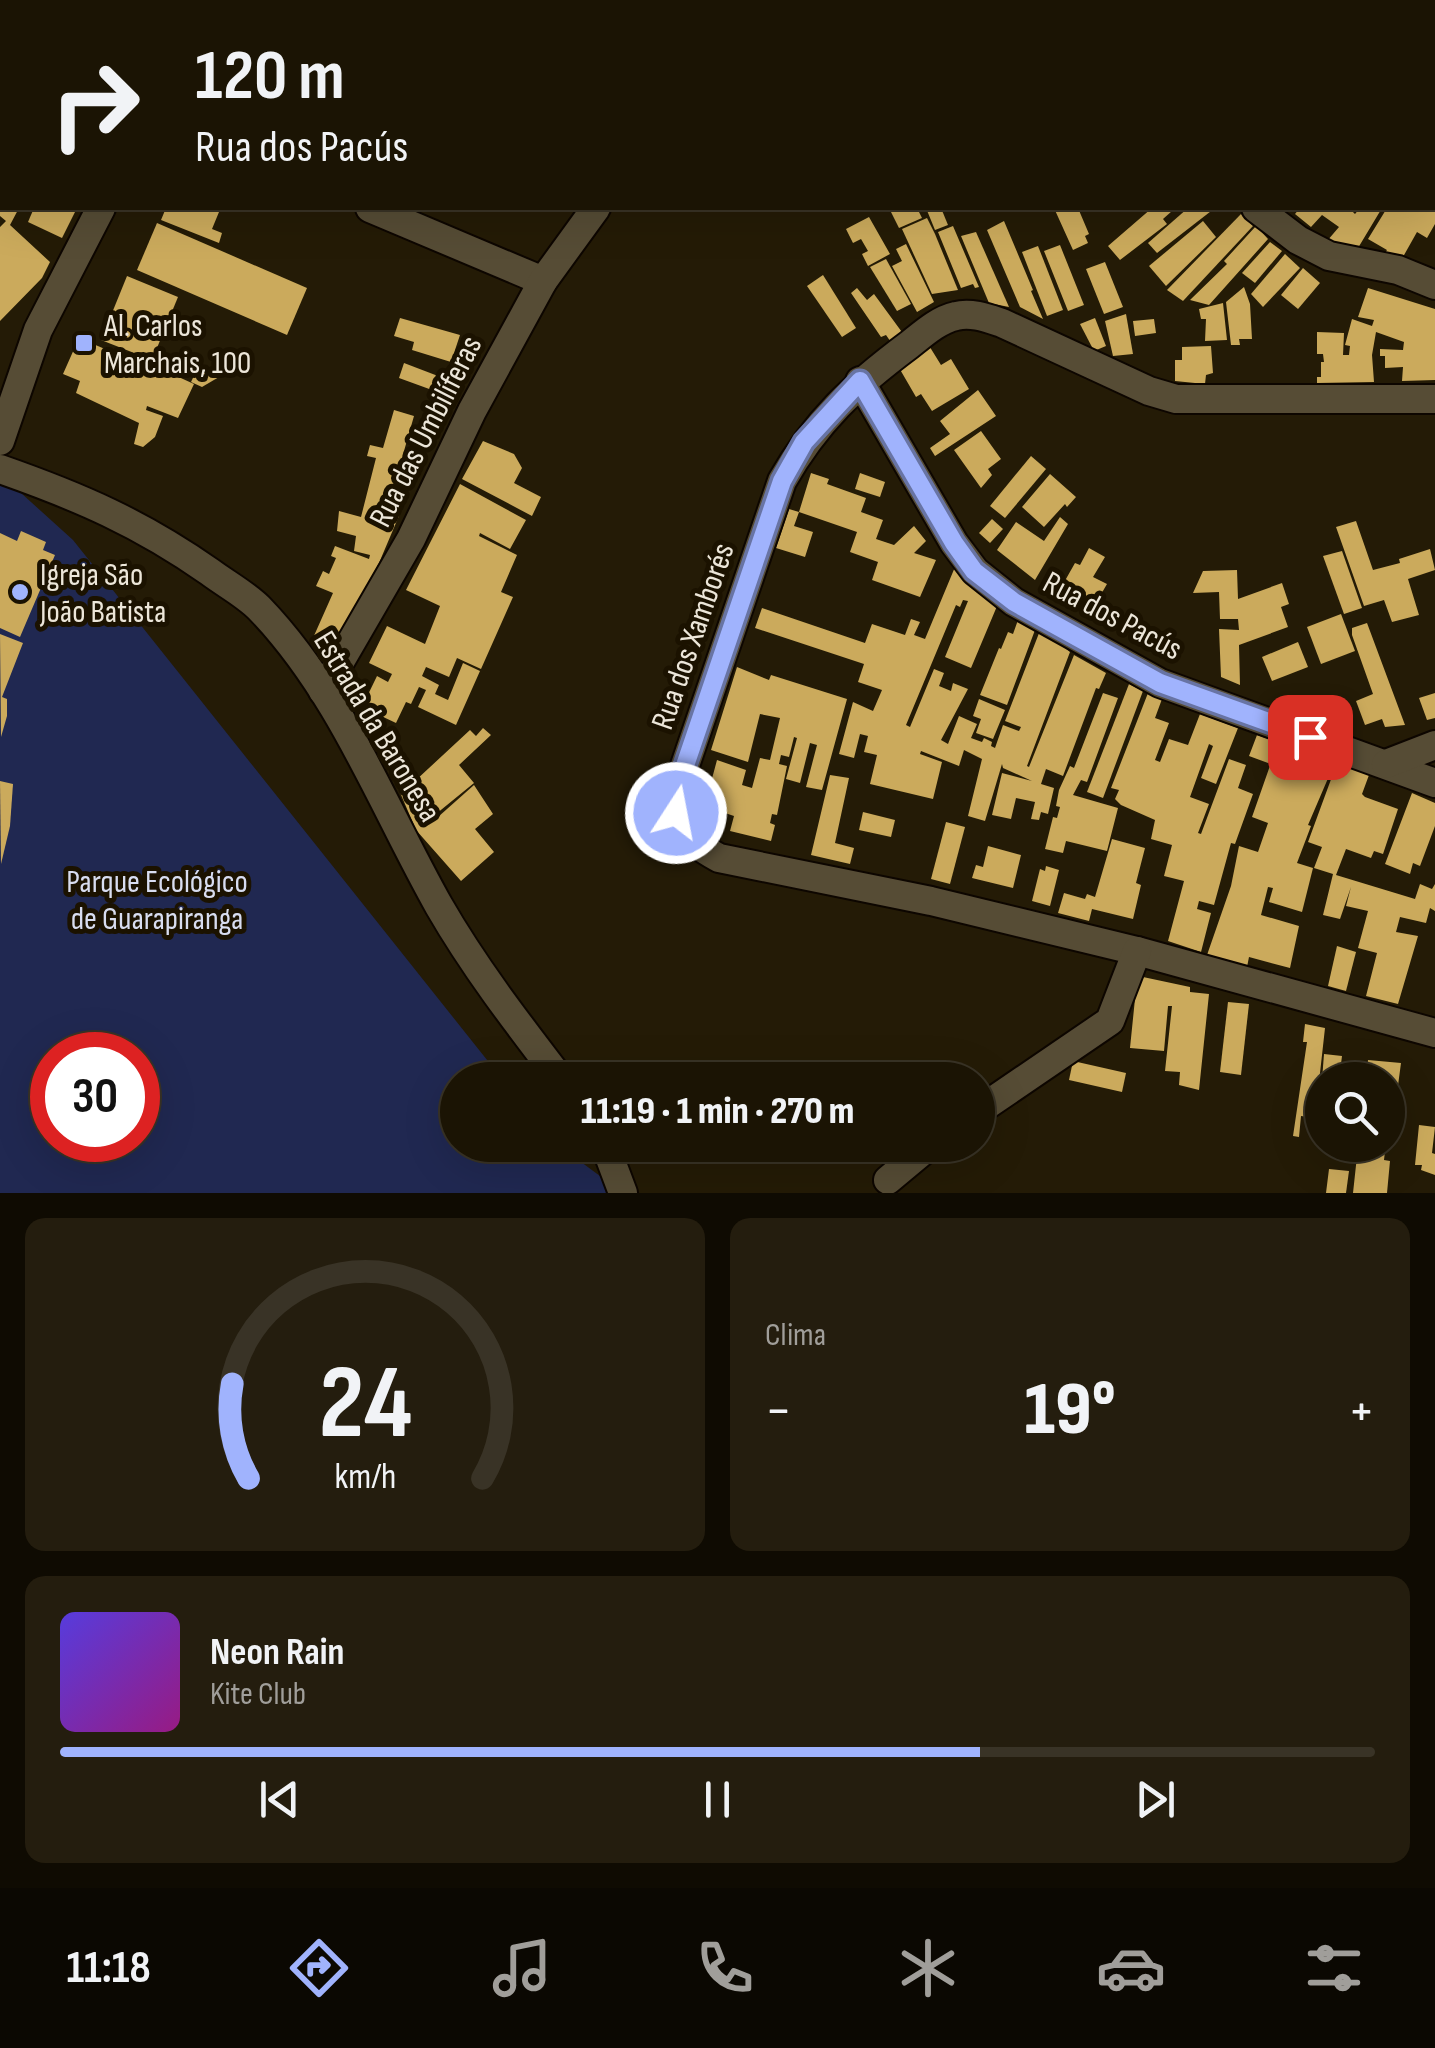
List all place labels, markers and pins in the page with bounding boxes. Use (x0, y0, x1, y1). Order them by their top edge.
place label: Al. Carlos Marchais, 100 (103, 307, 251, 383)
marker: Al. Carlos Marchais, 100 (73, 332, 95, 354)
place label: Igreja São João Batista (39, 556, 166, 632)
marker: Igreja São João Batista (9, 581, 31, 603)
pin (1268, 695, 1353, 780)

